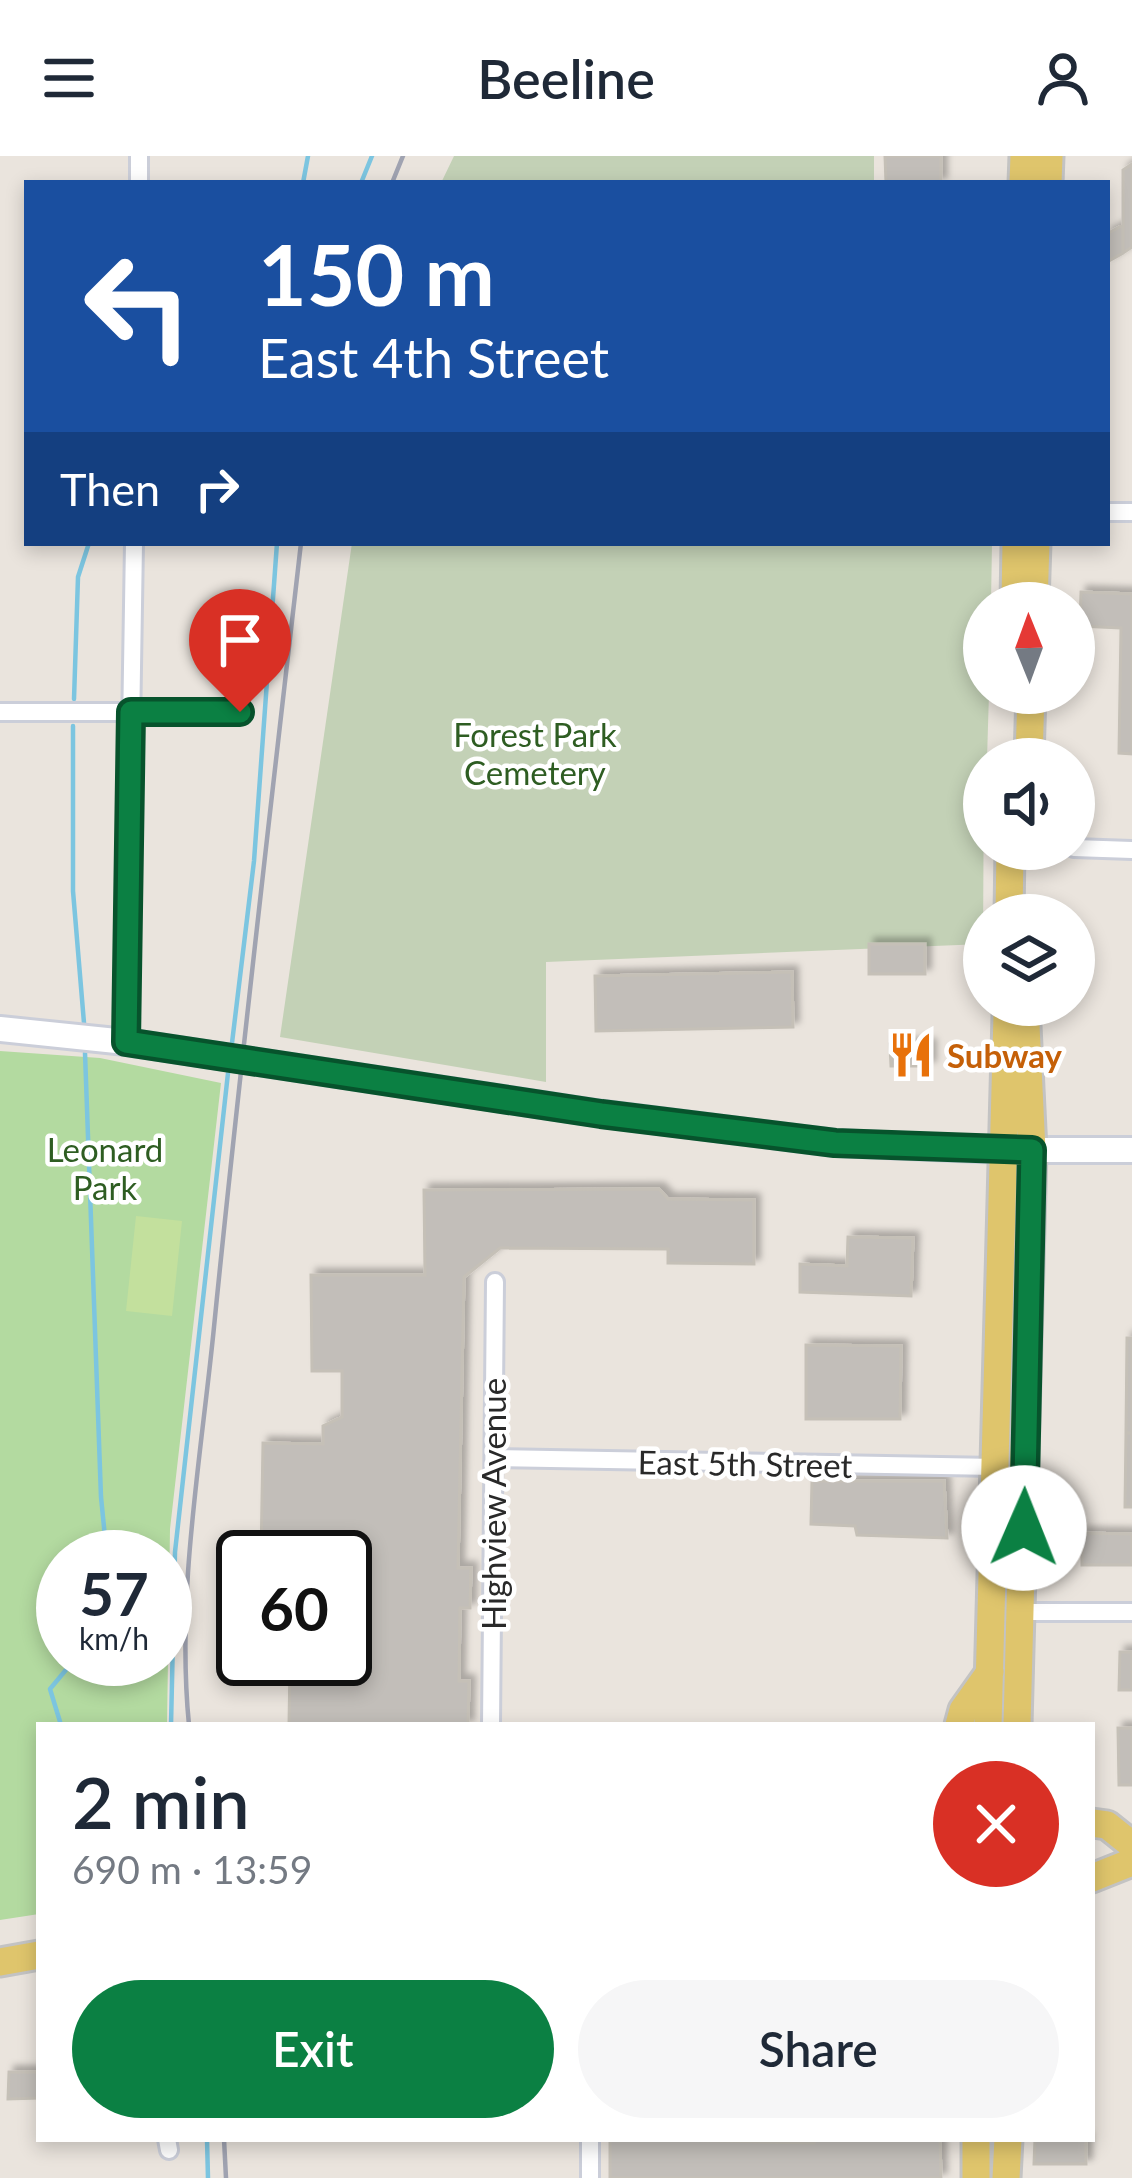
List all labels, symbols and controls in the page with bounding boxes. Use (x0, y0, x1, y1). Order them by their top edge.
icon: menu (36, 45, 102, 111)
icon: person (1030, 45, 1096, 111)
text: Beeline (477, 46, 655, 111)
text: 150 m (258, 223, 495, 324)
icon: left (60, 228, 216, 384)
text: East 4th Street (258, 325, 609, 390)
icon: right (184, 456, 250, 522)
text: Then (60, 462, 160, 516)
north arrow (963, 582, 1095, 714)
map controls (963, 582, 1095, 1026)
pin (189, 589, 291, 712)
icon: arrive (207, 607, 273, 673)
park label: Forest Park Cemetery (453, 714, 617, 792)
button: sound (963, 738, 1095, 870)
button: layers (963, 894, 1095, 1026)
restaurant icon: Subway (886, 1030, 936, 1080)
place label: Subway (947, 1035, 1062, 1075)
park label: Leonard Park (47, 1129, 163, 1207)
street label: Highview Avenue (473, 1378, 513, 1630)
street label: East 5th Street (637, 1441, 853, 1485)
position arrow (961, 1465, 1087, 1591)
speed limit sign: 60 (216, 1530, 372, 1686)
text: 57 (79, 1557, 149, 1629)
text: km/h (79, 1620, 149, 1656)
text: 2 min (72, 1758, 250, 1844)
button: close (933, 1761, 1059, 1887)
text: 690 m · 13:59 (72, 1846, 312, 1892)
button: Exit (72, 1980, 554, 2118)
button: Share (578, 1980, 1059, 2118)

